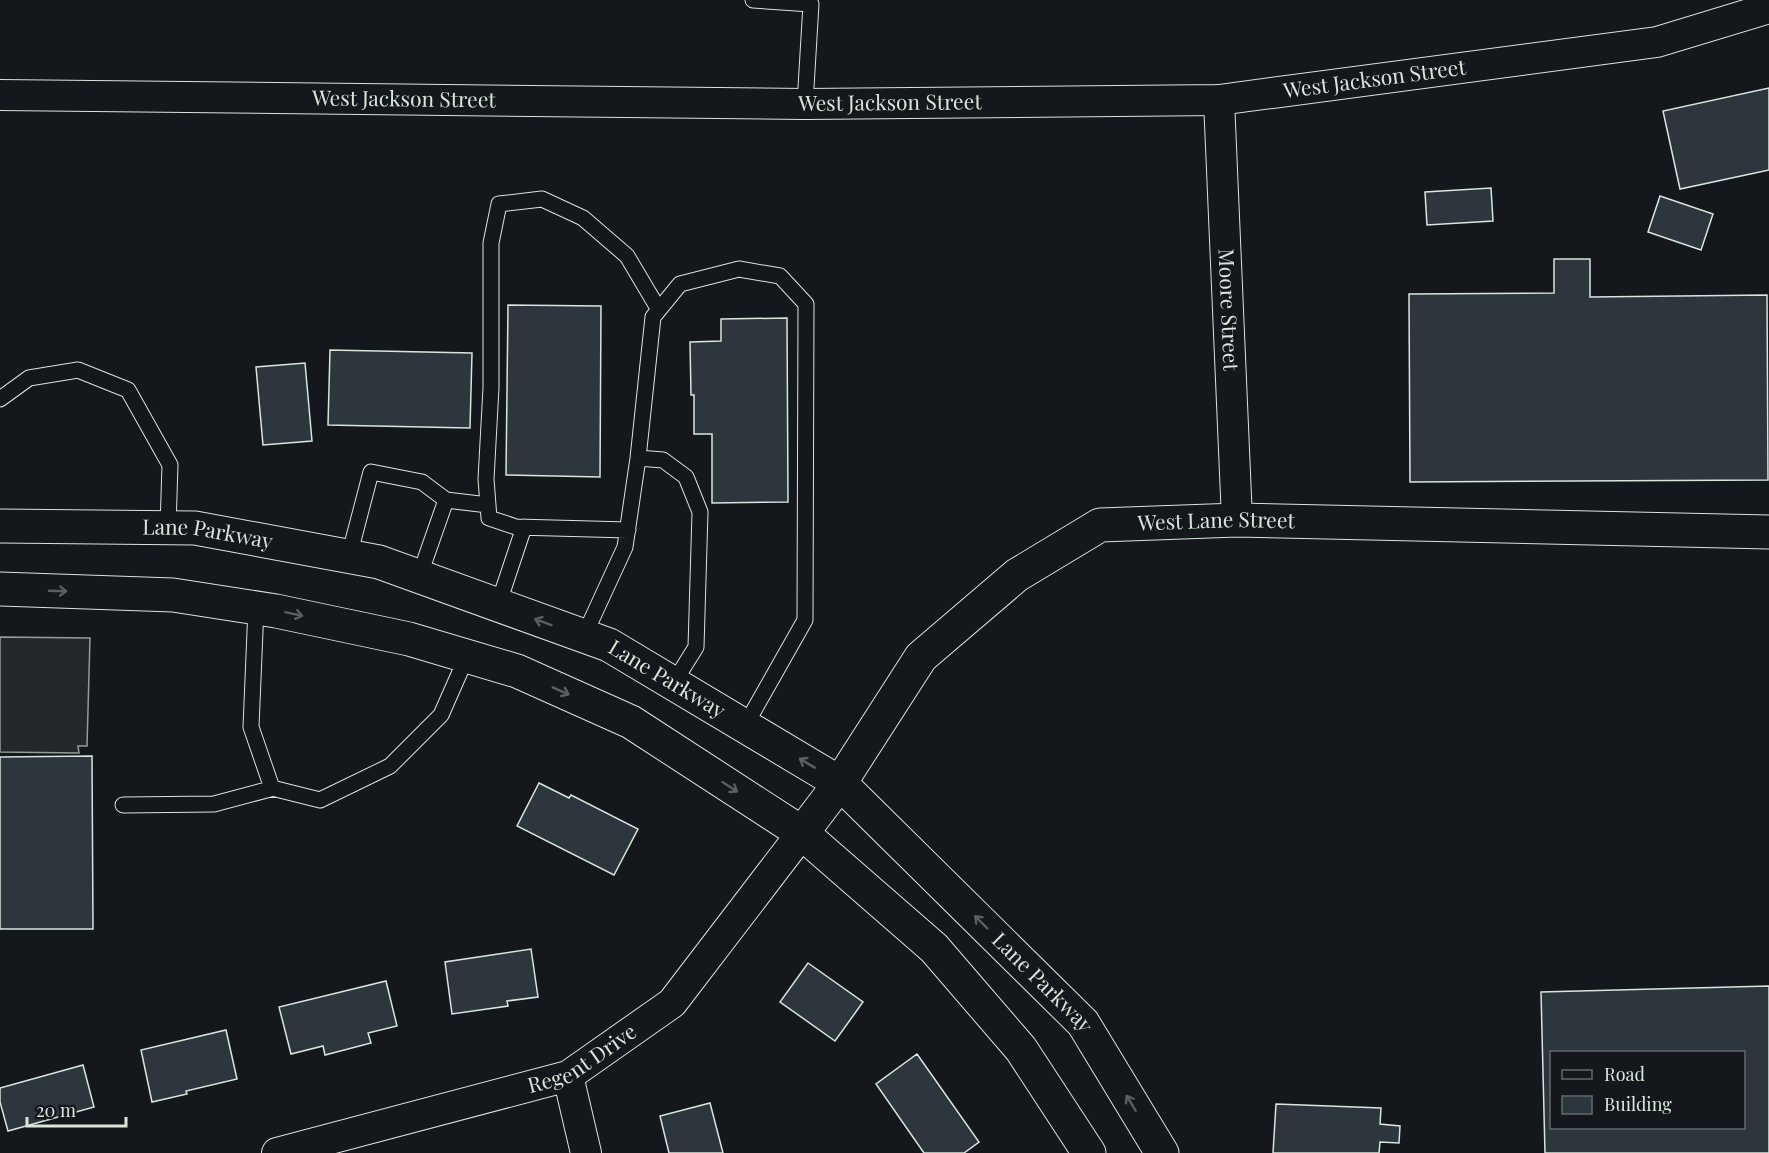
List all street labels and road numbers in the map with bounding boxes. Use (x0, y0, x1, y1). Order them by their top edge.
street label: West Jackson Street (1280, 51, 1468, 103)
street label: West Jackson Street (311, 82, 497, 113)
street label: West Jackson Street (797, 86, 982, 116)
street label: Moore Street (1213, 248, 1247, 372)
street label: West Lane Street (1136, 504, 1296, 536)
street label: Lane Parkway (142, 511, 276, 554)
street label: Lane Parkway (604, 632, 732, 724)
street label: Lane Parkway (987, 925, 1101, 1037)
street label: Regent Drive (524, 1016, 641, 1098)

